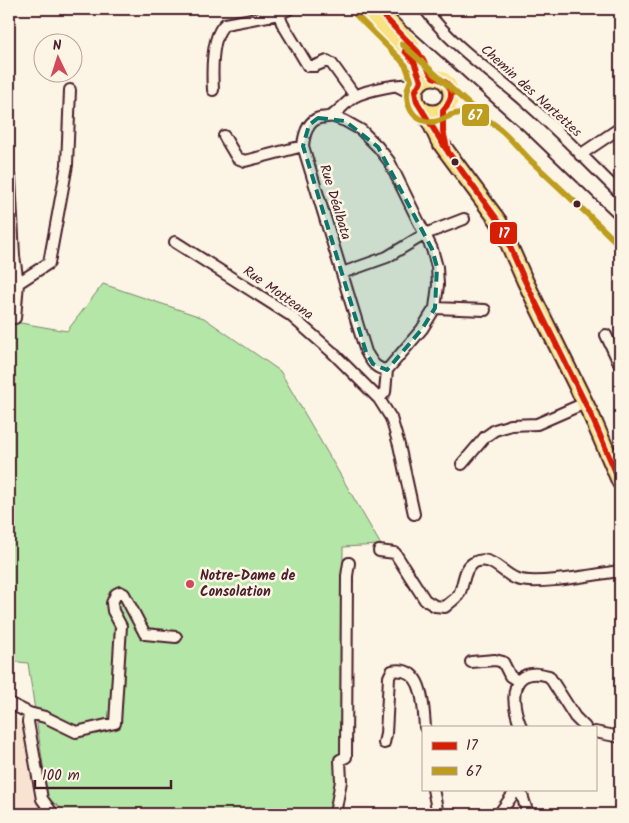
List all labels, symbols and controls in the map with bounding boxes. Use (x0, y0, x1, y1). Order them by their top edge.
north arrow (32, 32, 82, 82)
text: N (52, 35, 62, 57)
street label: Chemin des Nartettes (475, 39, 587, 143)
line badge: 67 (461, 103, 490, 127)
text: 67 (468, 105, 482, 127)
unlabelled marker (450, 157, 460, 167)
street label: Rue Déalbata (313, 162, 357, 242)
unlabelled marker (572, 199, 582, 209)
line badge: 17 (489, 221, 518, 245)
text: 17 (499, 223, 510, 245)
street label: Rue Motteana (238, 260, 318, 326)
place label: Notre-Dame de Consolation (200, 565, 296, 603)
marker: Notre-Dame de Consolation (184, 578, 196, 590)
legend (422, 726, 596, 790)
text: 17 (466, 734, 479, 758)
scale bar (35, 758, 171, 790)
text: 67 (466, 760, 482, 784)
text: 100 m (42, 764, 80, 788)

